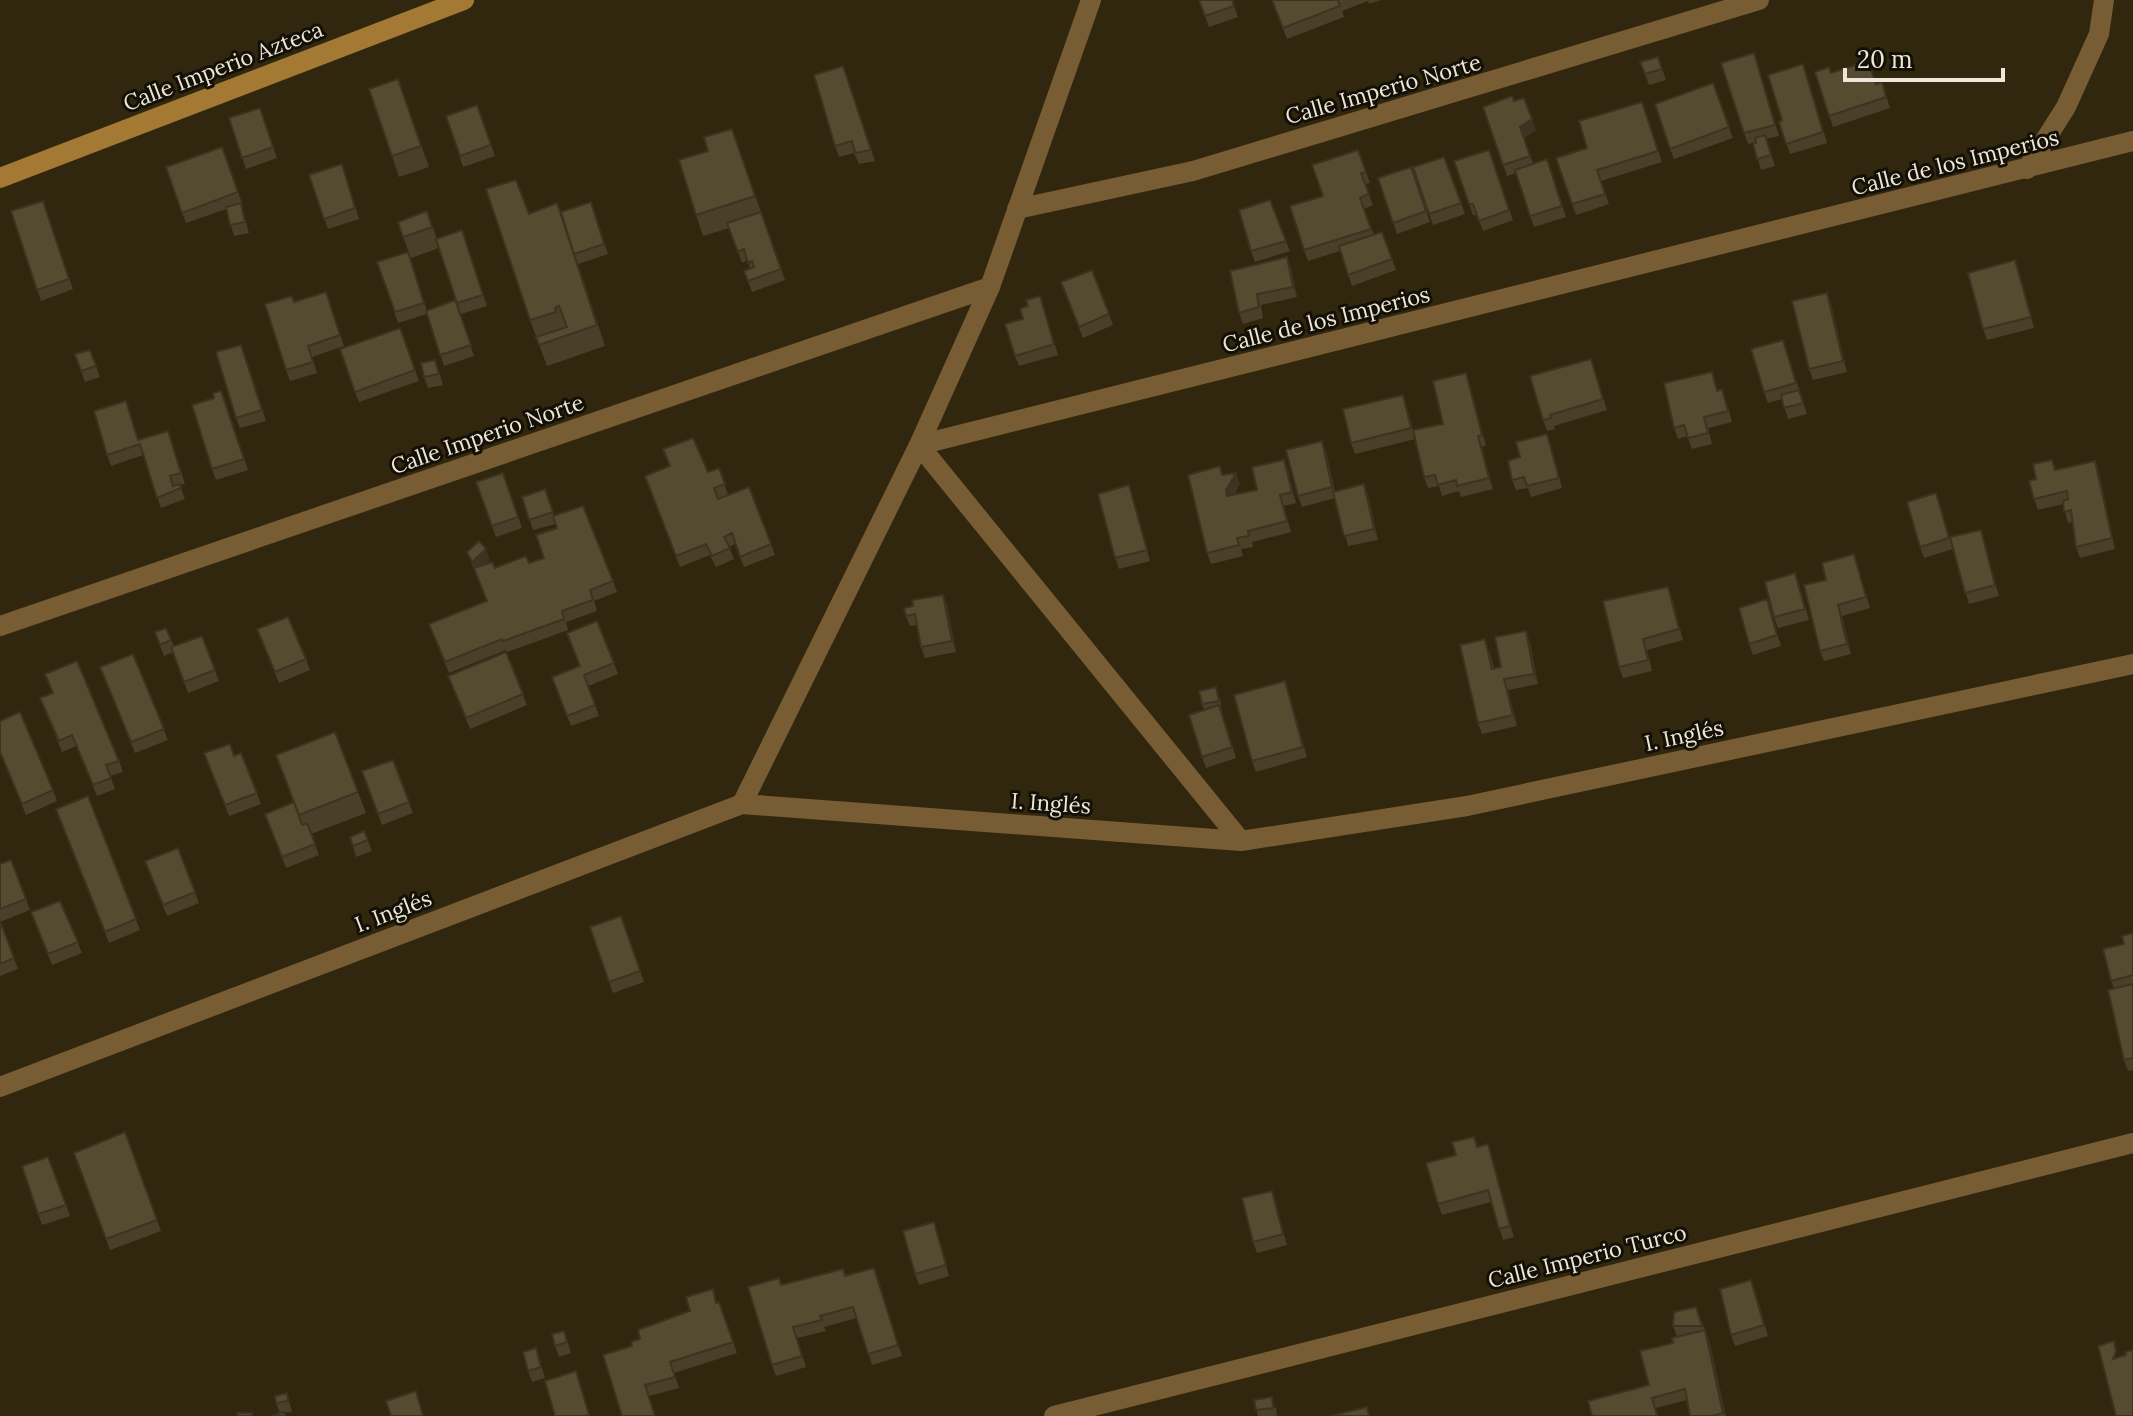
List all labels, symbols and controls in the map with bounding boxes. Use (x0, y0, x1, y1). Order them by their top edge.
street label: Calle Imperio Azteca (119, 15, 327, 117)
scale bar (1845, 32, 2003, 82)
text: 20 m (1857, 44, 1913, 75)
street label: Calle Imperio Norte (1282, 48, 1484, 130)
street label: Calle de los Imperios (1848, 123, 2062, 201)
street label: Calle de los Imperios (1219, 280, 1433, 358)
street label: Calle Imperio Norte (387, 388, 587, 480)
street label: I. Inglés (1642, 713, 1726, 757)
street label: I. Inglés (1010, 786, 1092, 820)
street label: I. Inglés (351, 884, 435, 938)
street label: Calle Imperio Turco (1485, 1218, 1689, 1294)

